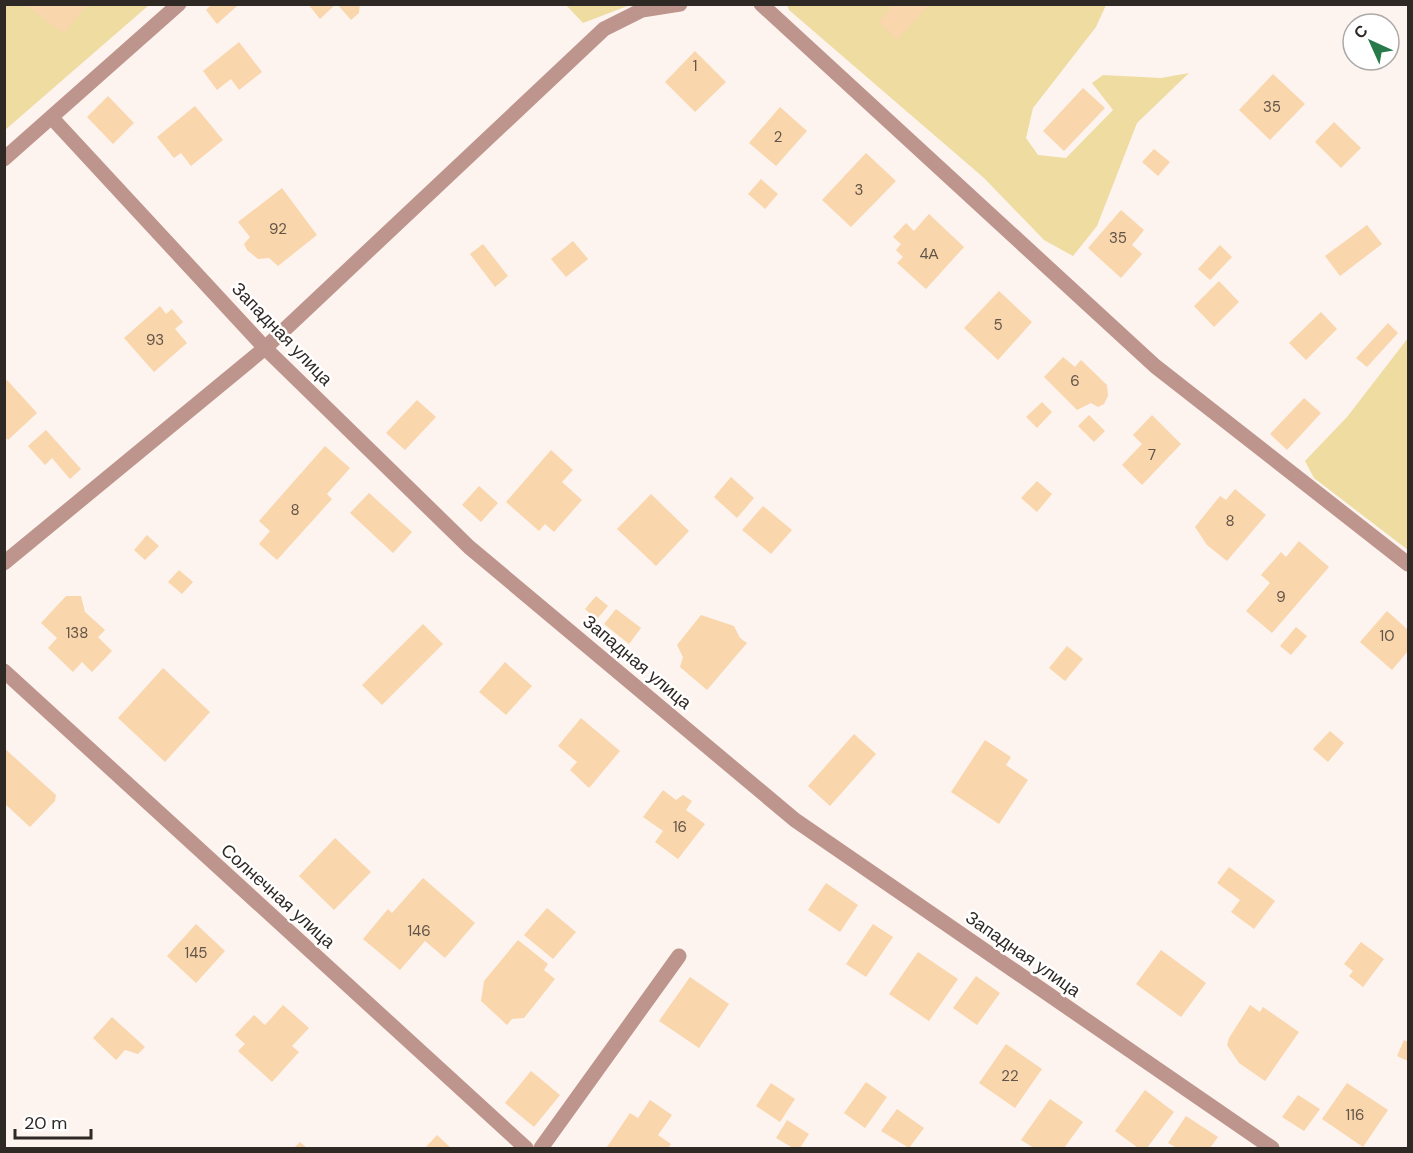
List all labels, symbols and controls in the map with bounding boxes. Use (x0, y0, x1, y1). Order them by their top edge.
north arrow (1341, 12, 1401, 72)
text: С (1349, 20, 1373, 43)
house number: 1 (693, 56, 697, 76)
house number: 35 (1263, 97, 1281, 117)
house number: 2 (774, 127, 782, 147)
house number: 3 (855, 180, 863, 200)
house number: 92 (269, 219, 287, 239)
house number: 35 (1109, 228, 1127, 248)
house number: 4А (919, 244, 939, 264)
street label: Западная улица (226, 277, 338, 392)
house number: 5 (993, 315, 1003, 335)
house number: 93 (146, 330, 164, 350)
house number: 6 (1070, 371, 1080, 391)
house number: 7 (1148, 445, 1156, 465)
house number: 8 (290, 500, 300, 520)
house number: 8 (1225, 511, 1235, 531)
house number: 9 (1276, 587, 1286, 607)
street label: Западная улица (578, 609, 697, 715)
house number: 138 (66, 623, 88, 643)
house number: 10 (1380, 626, 1394, 646)
house number: 16 (673, 817, 687, 837)
street label: Солнечная улица (216, 838, 341, 954)
street label: Западная улица (961, 905, 1086, 1003)
house number: 146 (407, 921, 431, 941)
house number: 145 (185, 943, 207, 963)
house number: 22 (1001, 1066, 1019, 1086)
scale bar (15, 1102, 92, 1140)
house number: 116 (1346, 1105, 1364, 1125)
text: 20 m (24, 1111, 67, 1135)

